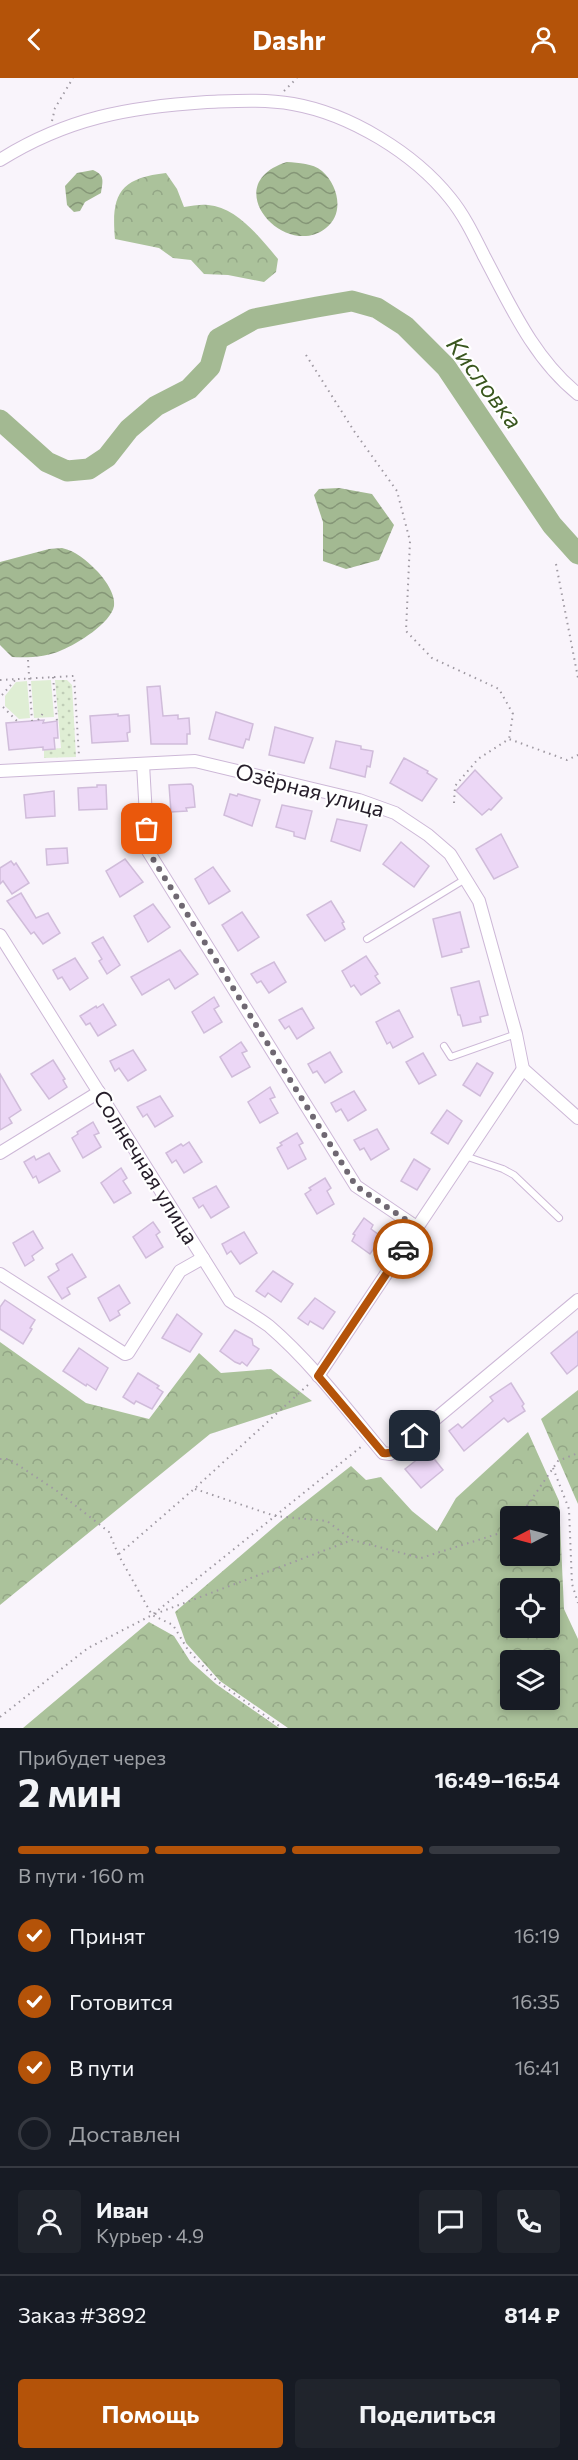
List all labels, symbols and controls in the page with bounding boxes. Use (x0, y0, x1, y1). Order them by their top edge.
icon: back (18, 23, 51, 56)
text: Dashr (252, 23, 326, 56)
icon: person (527, 23, 560, 56)
water label: Кисловка (441, 330, 529, 434)
street label: Озёрная улица (233, 757, 388, 822)
pin (121, 803, 172, 854)
icon: bag (130, 812, 163, 845)
street label: Солнечная улица (88, 1085, 205, 1249)
courier (373, 1219, 433, 1279)
icon: car (387, 1233, 420, 1266)
pin (389, 1410, 440, 1461)
icon: home (398, 1419, 431, 1452)
north arrow (500, 1506, 560, 1566)
map controls (500, 1506, 560, 1710)
button: locate (500, 1578, 560, 1638)
button: layers (500, 1650, 560, 1710)
text: Прибудет через (18, 1745, 166, 1769)
text: 16:49–16:54 (434, 1766, 560, 1793)
text: 2 мин (18, 1767, 122, 1815)
text: В пути · 160 m (18, 1863, 145, 1887)
icon: check (18, 1919, 51, 1952)
text: Принят (69, 1922, 145, 1949)
text: 16:19 (514, 1923, 560, 1947)
icon: check (18, 1985, 51, 2018)
text: Готовится (69, 1988, 173, 2015)
text: 16:35 (512, 1989, 560, 2013)
icon: check (18, 2051, 51, 2084)
text: В пути (69, 2054, 134, 2081)
text: 16:41 (515, 2055, 560, 2079)
text: Доставлен (69, 2120, 181, 2147)
button: person (18, 2190, 81, 2253)
button: chat (419, 2190, 482, 2253)
button: phone (497, 2190, 560, 2253)
text: Иван (96, 2196, 149, 2223)
text: Курьер · 4.9 (96, 2223, 204, 2247)
text: Заказ #3892 (18, 2301, 146, 2328)
text: 814 ₽ (504, 2301, 560, 2328)
button: Помощь (18, 2379, 283, 2448)
button: Поделиться (295, 2379, 560, 2448)

